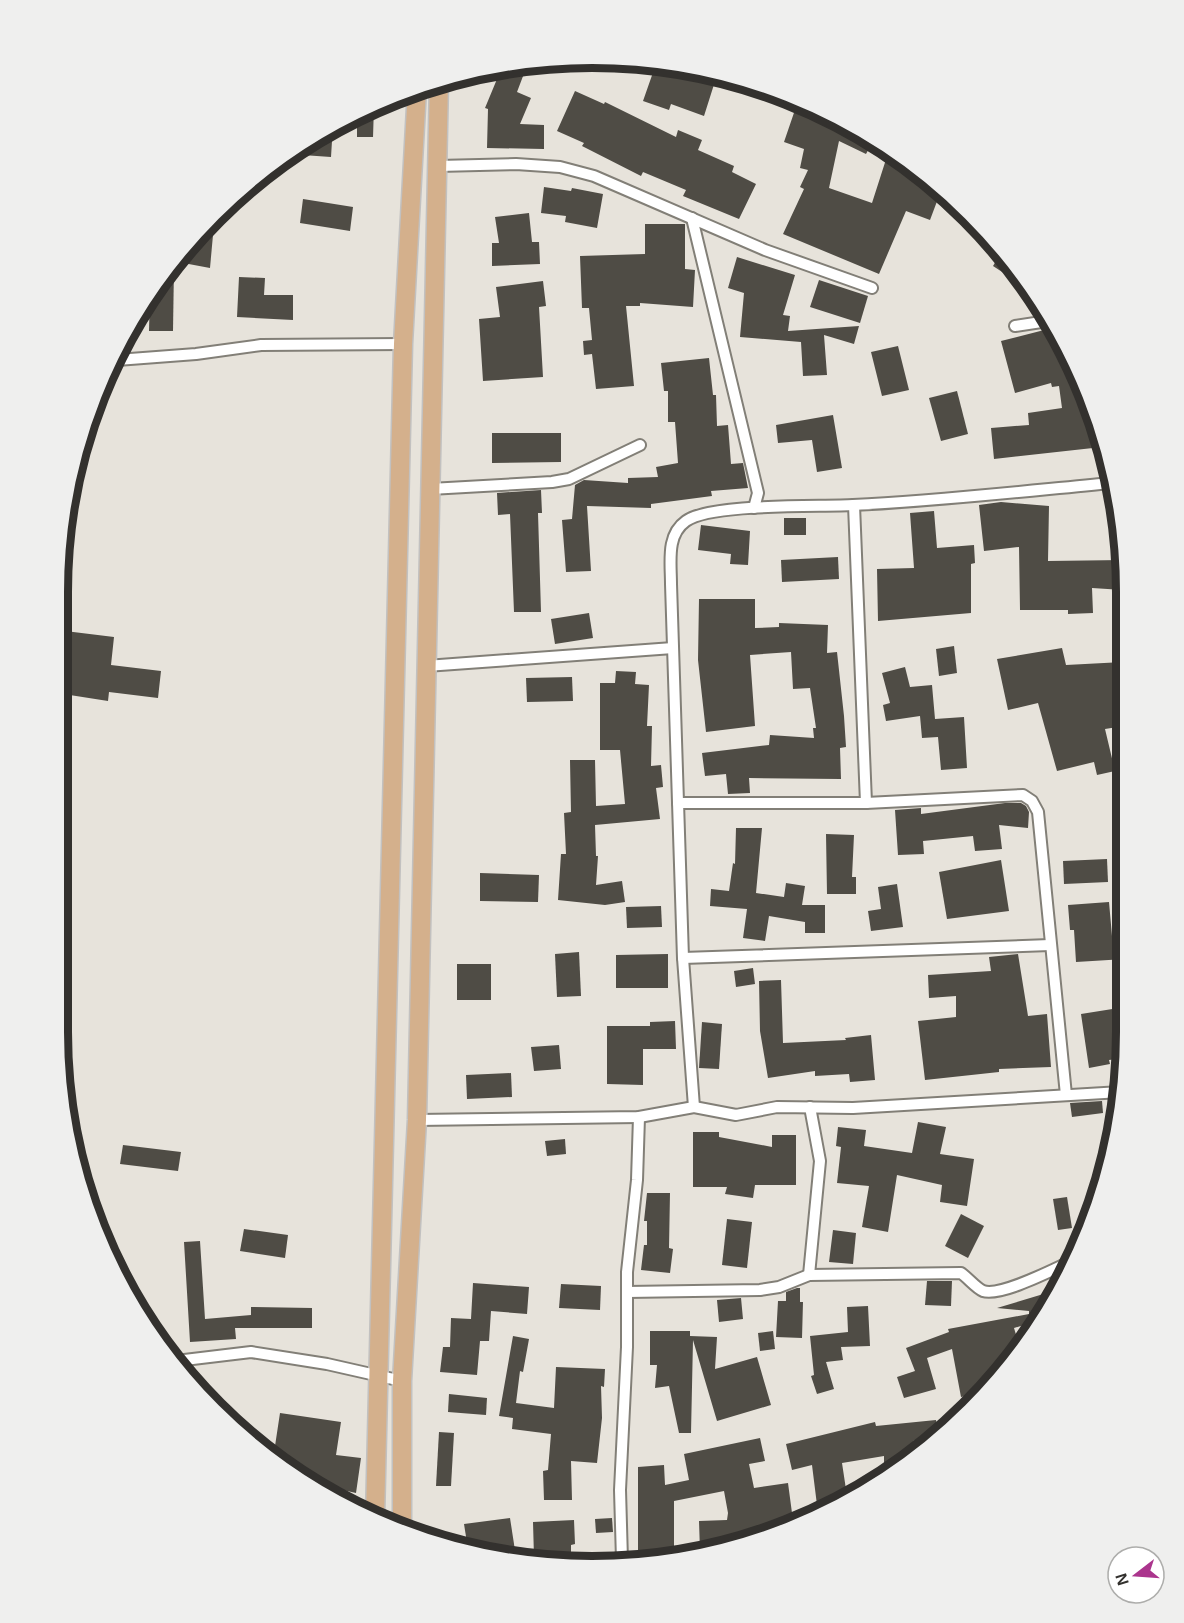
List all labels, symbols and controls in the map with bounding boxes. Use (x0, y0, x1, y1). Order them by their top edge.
north arrow (1106, 1545, 1166, 1605)
text: N (1112, 1571, 1132, 1587)

